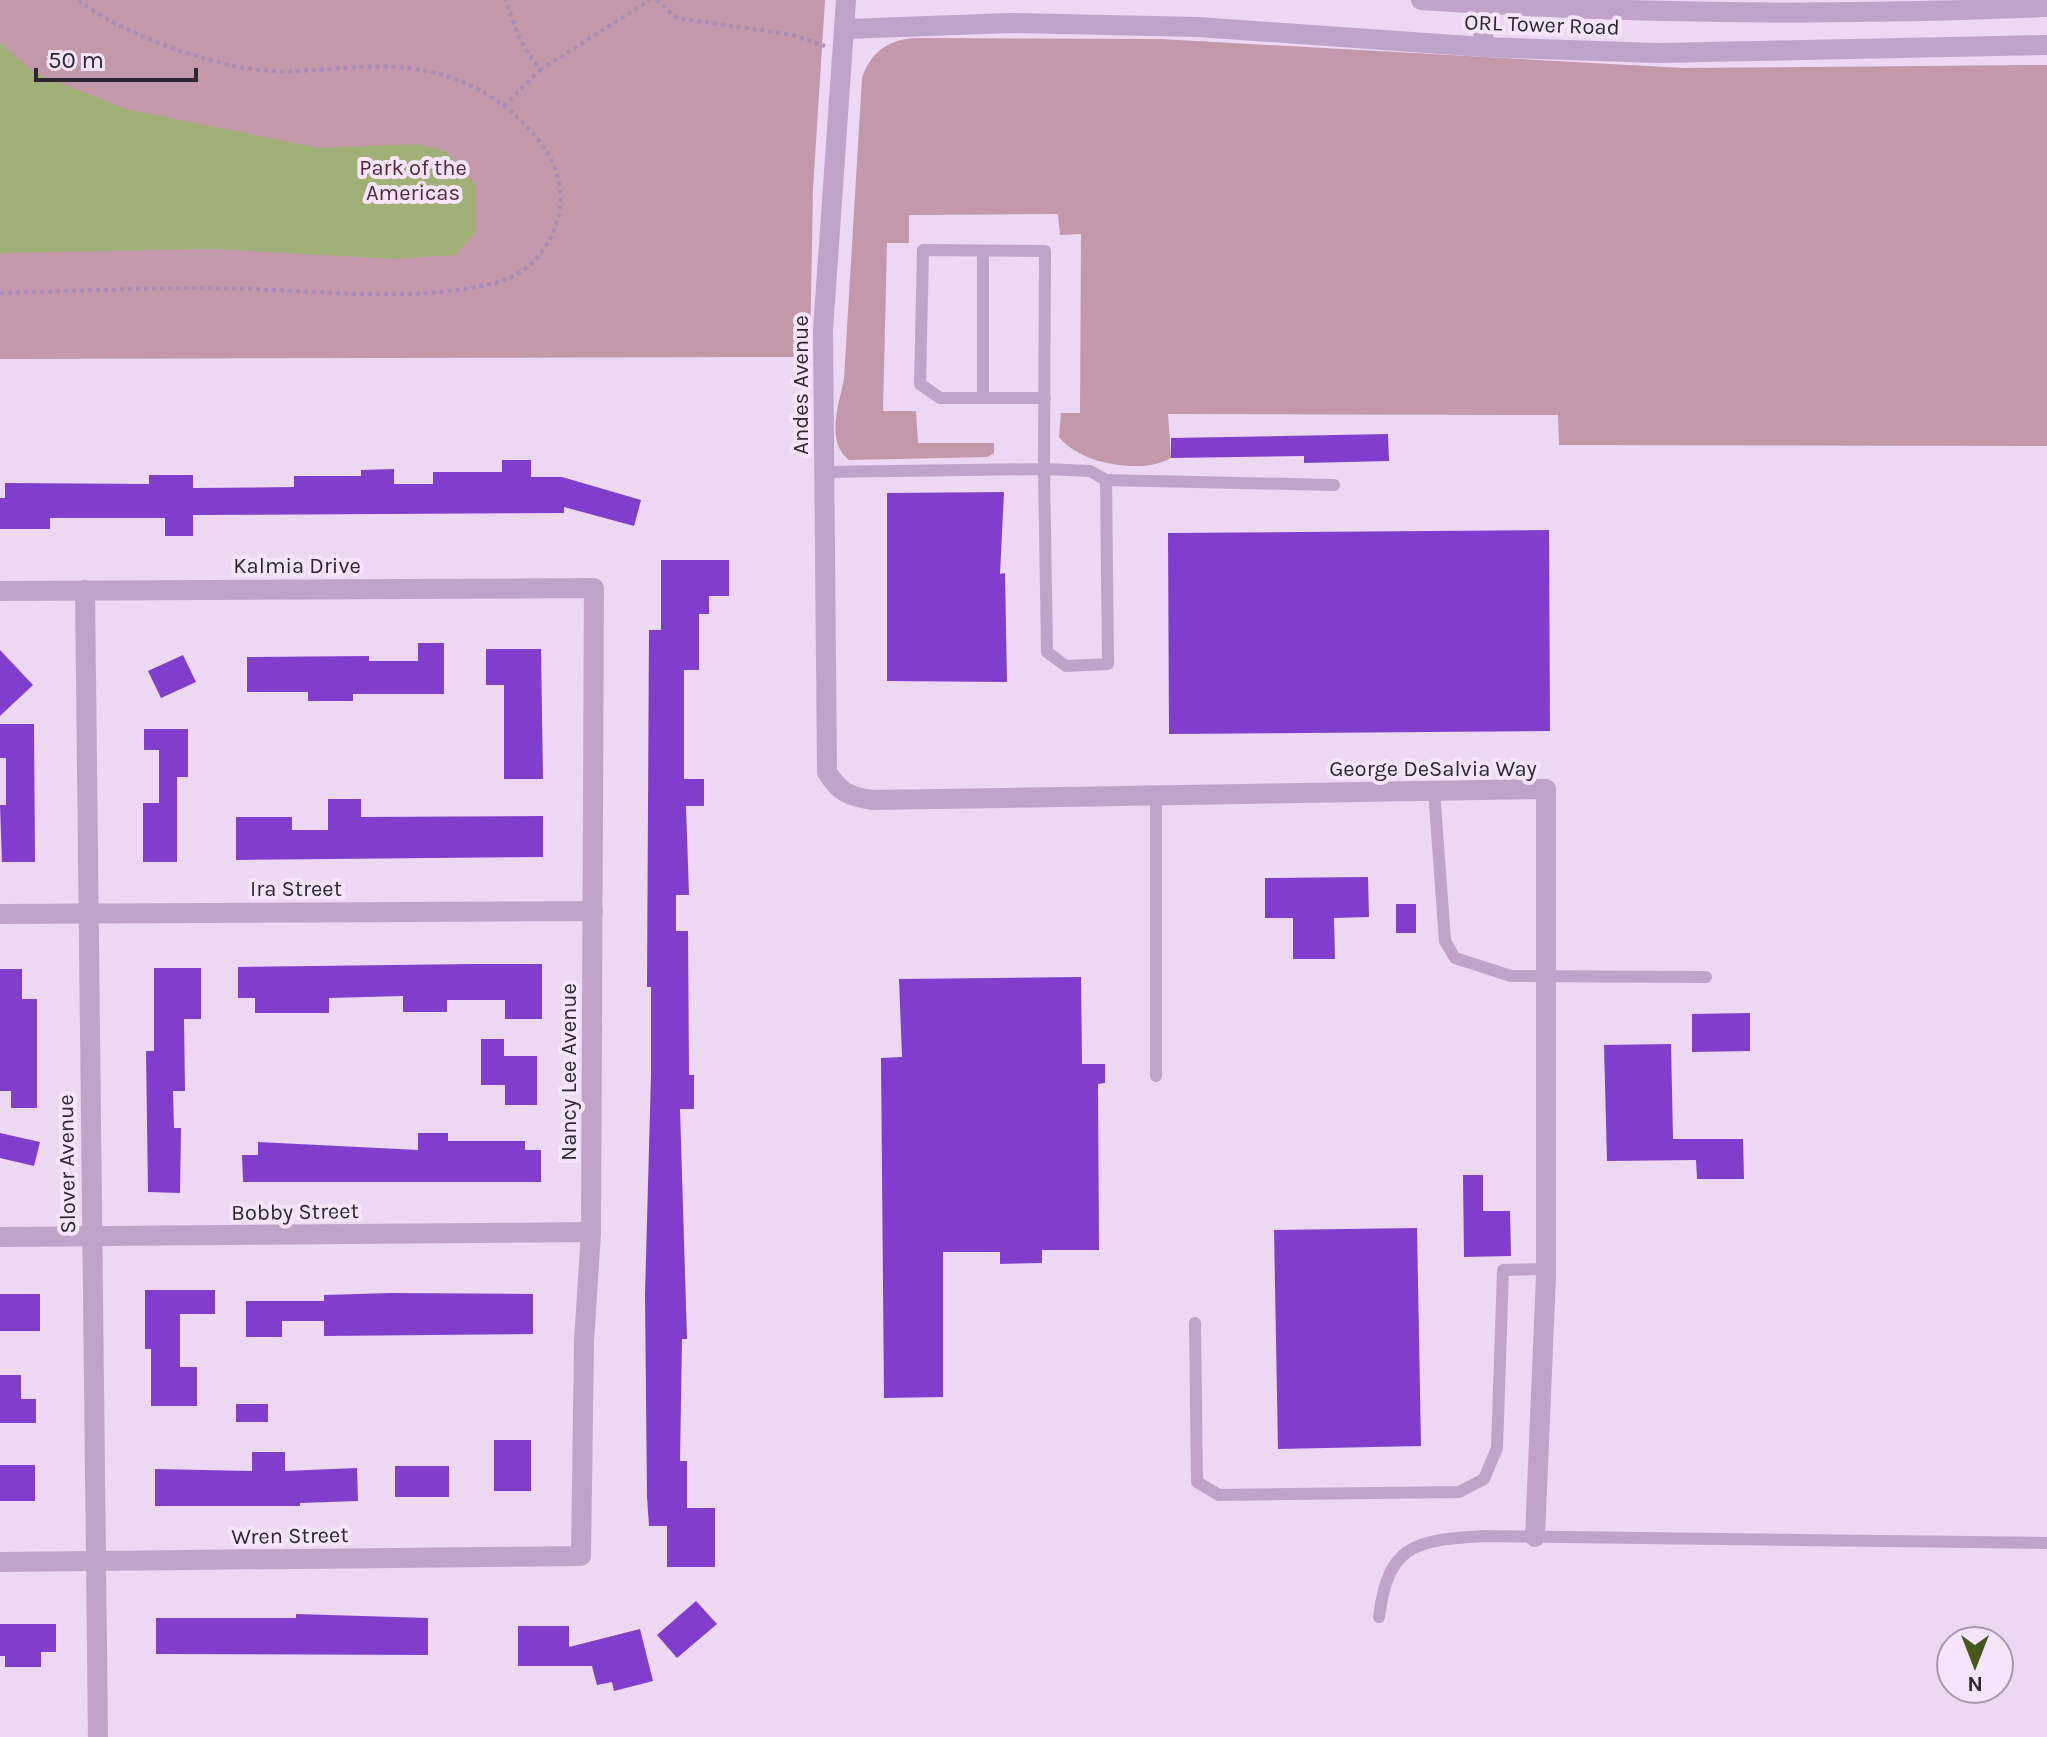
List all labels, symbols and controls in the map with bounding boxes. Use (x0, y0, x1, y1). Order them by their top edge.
street label: ORL Tower Road (1464, 9, 1620, 41)
scale bar (36, 32, 196, 82)
text: 50 m (48, 46, 104, 74)
park label: Park of the Americas (359, 155, 467, 206)
street label: Andes Avenue (788, 315, 814, 455)
street label: Kalmia Drive (233, 553, 361, 579)
street label: George DeSalvia Way (1329, 756, 1537, 782)
street label: Ira Street (250, 876, 342, 902)
street label: Nancy Lee Avenue (556, 983, 582, 1161)
street label: Slover Avenue (53, 1094, 81, 1234)
street label: Bobby Street (231, 1198, 359, 1226)
street label: Wren Street (231, 1522, 349, 1550)
north arrow (1935, 1625, 2015, 1705)
text: N (1967, 1671, 1983, 1697)

